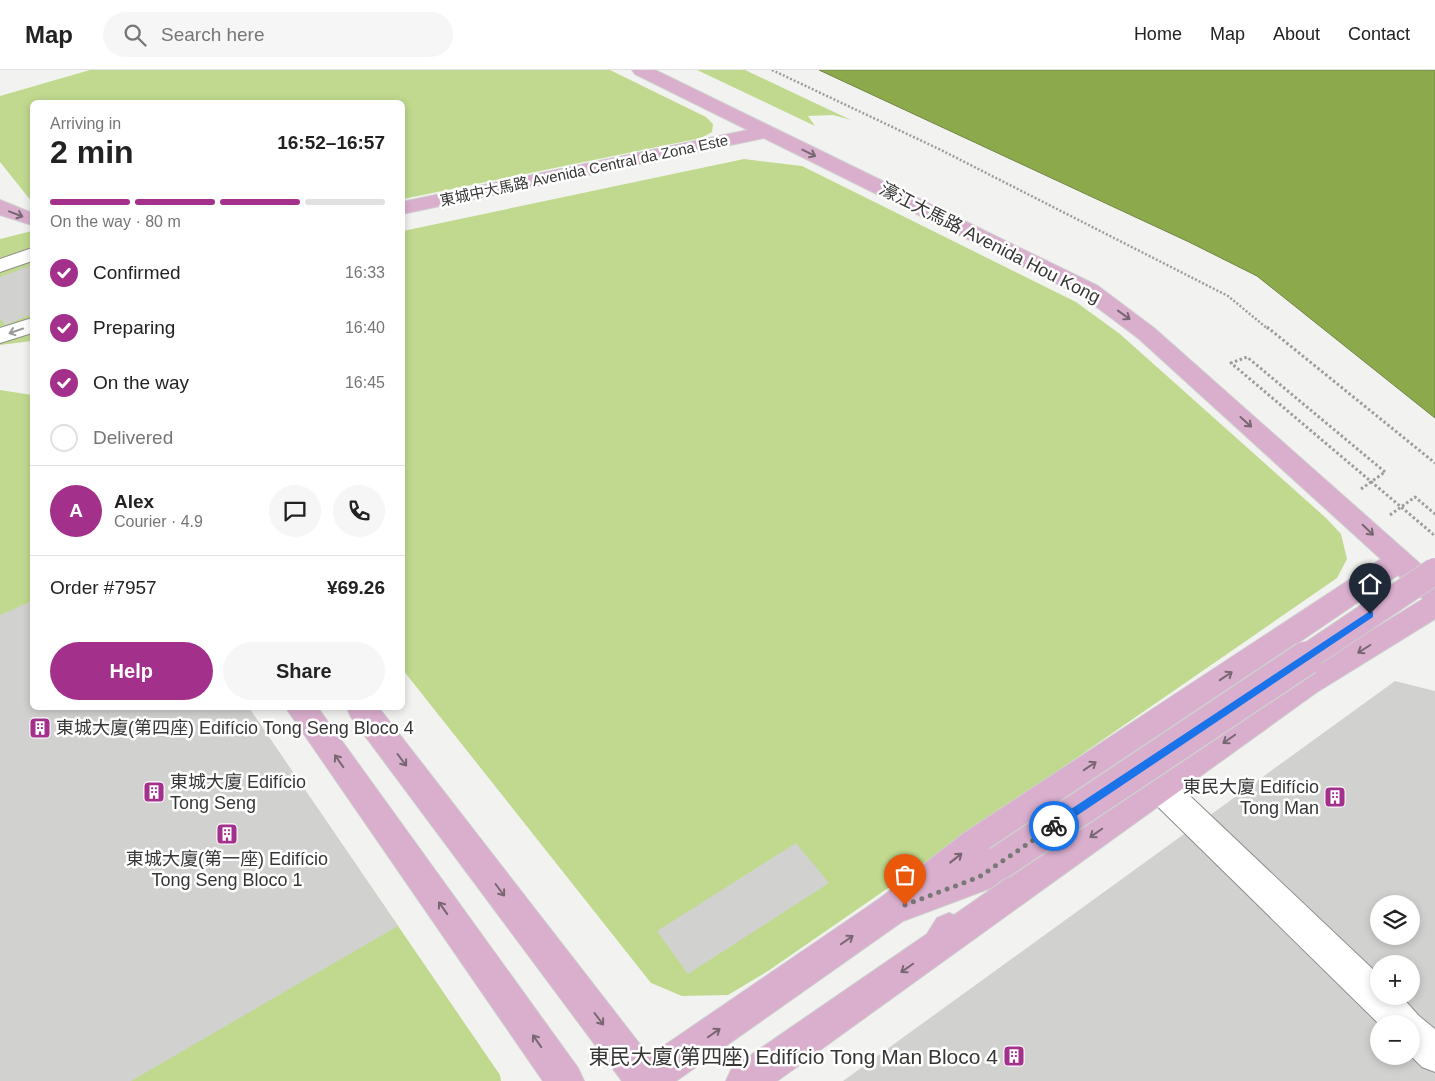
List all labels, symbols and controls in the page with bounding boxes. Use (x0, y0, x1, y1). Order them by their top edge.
search box (103, 12, 453, 57)
text: Map (25, 21, 73, 48)
icon: search (121, 21, 149, 49)
text: Search here (161, 24, 265, 45)
text: Home (1134, 24, 1182, 44)
text: Map (1210, 24, 1245, 44)
text: About (1273, 24, 1320, 44)
text: Contact (1348, 24, 1410, 44)
text: Arriving in (50, 115, 121, 132)
street label: 東城中大馬路 Avenida Central da Zona Este (438, 131, 730, 209)
text: 16:52–16:57 (277, 132, 385, 153)
text: 2 min (50, 134, 134, 170)
one-way arrow (801, 149, 816, 158)
street label: 濠江大馬路 Avenida Hou Kong (876, 179, 1104, 307)
one-way arrow (8, 210, 23, 219)
text: On the way · 80 m (50, 213, 181, 230)
icon: check (50, 259, 78, 287)
text: Confirmed (93, 262, 181, 283)
text: 16:33 (345, 264, 385, 281)
one-way arrow (1117, 310, 1130, 321)
icon: check (50, 314, 78, 342)
text: Preparing (93, 317, 175, 338)
text: 16:40 (345, 319, 385, 336)
one-way arrow (9, 327, 25, 336)
icon: check (50, 369, 78, 397)
text: On the way (93, 372, 189, 393)
text: 16:45 (345, 374, 385, 391)
one-way arrow (1240, 416, 1253, 428)
text: Delivered (93, 427, 173, 448)
button: chat (269, 485, 321, 537)
button: phone (333, 485, 385, 537)
text: Alex (114, 491, 154, 512)
text: A (69, 500, 83, 521)
text: Courier · 4.9 (114, 513, 203, 530)
one-way arrow (1361, 524, 1374, 536)
pin (1349, 563, 1391, 614)
icon: home (1356, 570, 1384, 598)
text: Order #7957 (50, 577, 157, 598)
text: ¥69.26 (327, 577, 385, 598)
button: Help (50, 642, 213, 700)
button: Share (223, 642, 385, 700)
one-way arrow (1357, 645, 1371, 655)
one-way arrow (1218, 671, 1232, 681)
building icon: 東城大廈(第四座) Edifício Tong Seng Bloco 4 (28, 716, 52, 740)
place label: 東城大廈(第四座) Edifício Tong Seng Bloco 4 (56, 718, 414, 738)
one-way arrow (1222, 734, 1236, 744)
one-way arrow (397, 753, 407, 767)
one-way arrow (334, 754, 344, 768)
one-way arrow (1083, 761, 1097, 771)
place label: 東城大廈 Edifício Tong Seng (170, 772, 306, 813)
place label: 東民大廈 Edifício Tong Man (1183, 777, 1319, 818)
building icon: 東城大廈 Edifício Tong Seng (142, 780, 166, 804)
building icon: 東民大廈 Edifício Tong Man (1323, 785, 1347, 809)
courier (1029, 801, 1079, 851)
icon: bike (1040, 812, 1068, 840)
building icon: 東城大廈(第一座) Edifício Tong Seng Bloco 1 (215, 822, 239, 846)
one-way arrow (1089, 828, 1103, 838)
place label: 東城大廈(第一座) Edifício Tong Seng Bloco 1 (126, 849, 328, 890)
one-way arrow (950, 853, 963, 864)
pin (884, 854, 926, 905)
icon: bag (891, 861, 919, 889)
one-way arrow (495, 883, 506, 896)
map controls (1370, 895, 1420, 1065)
button: layers (1370, 895, 1420, 945)
one-way arrow (438, 902, 448, 916)
one-way arrow (840, 935, 854, 945)
button: + (1370, 955, 1420, 1005)
one-way arrow (900, 963, 914, 973)
one-way arrow (593, 1012, 604, 1025)
button: − (1370, 1015, 1420, 1065)
one-way arrow (706, 1028, 720, 1038)
one-way arrow (532, 1034, 542, 1048)
building icon: 東民大廈(第四座) Edifício Tong Man Bloco 4 (1002, 1044, 1026, 1068)
place label: 東民大廈(第四座) Edifício Tong Man Bloco 4 (589, 1045, 998, 1068)

